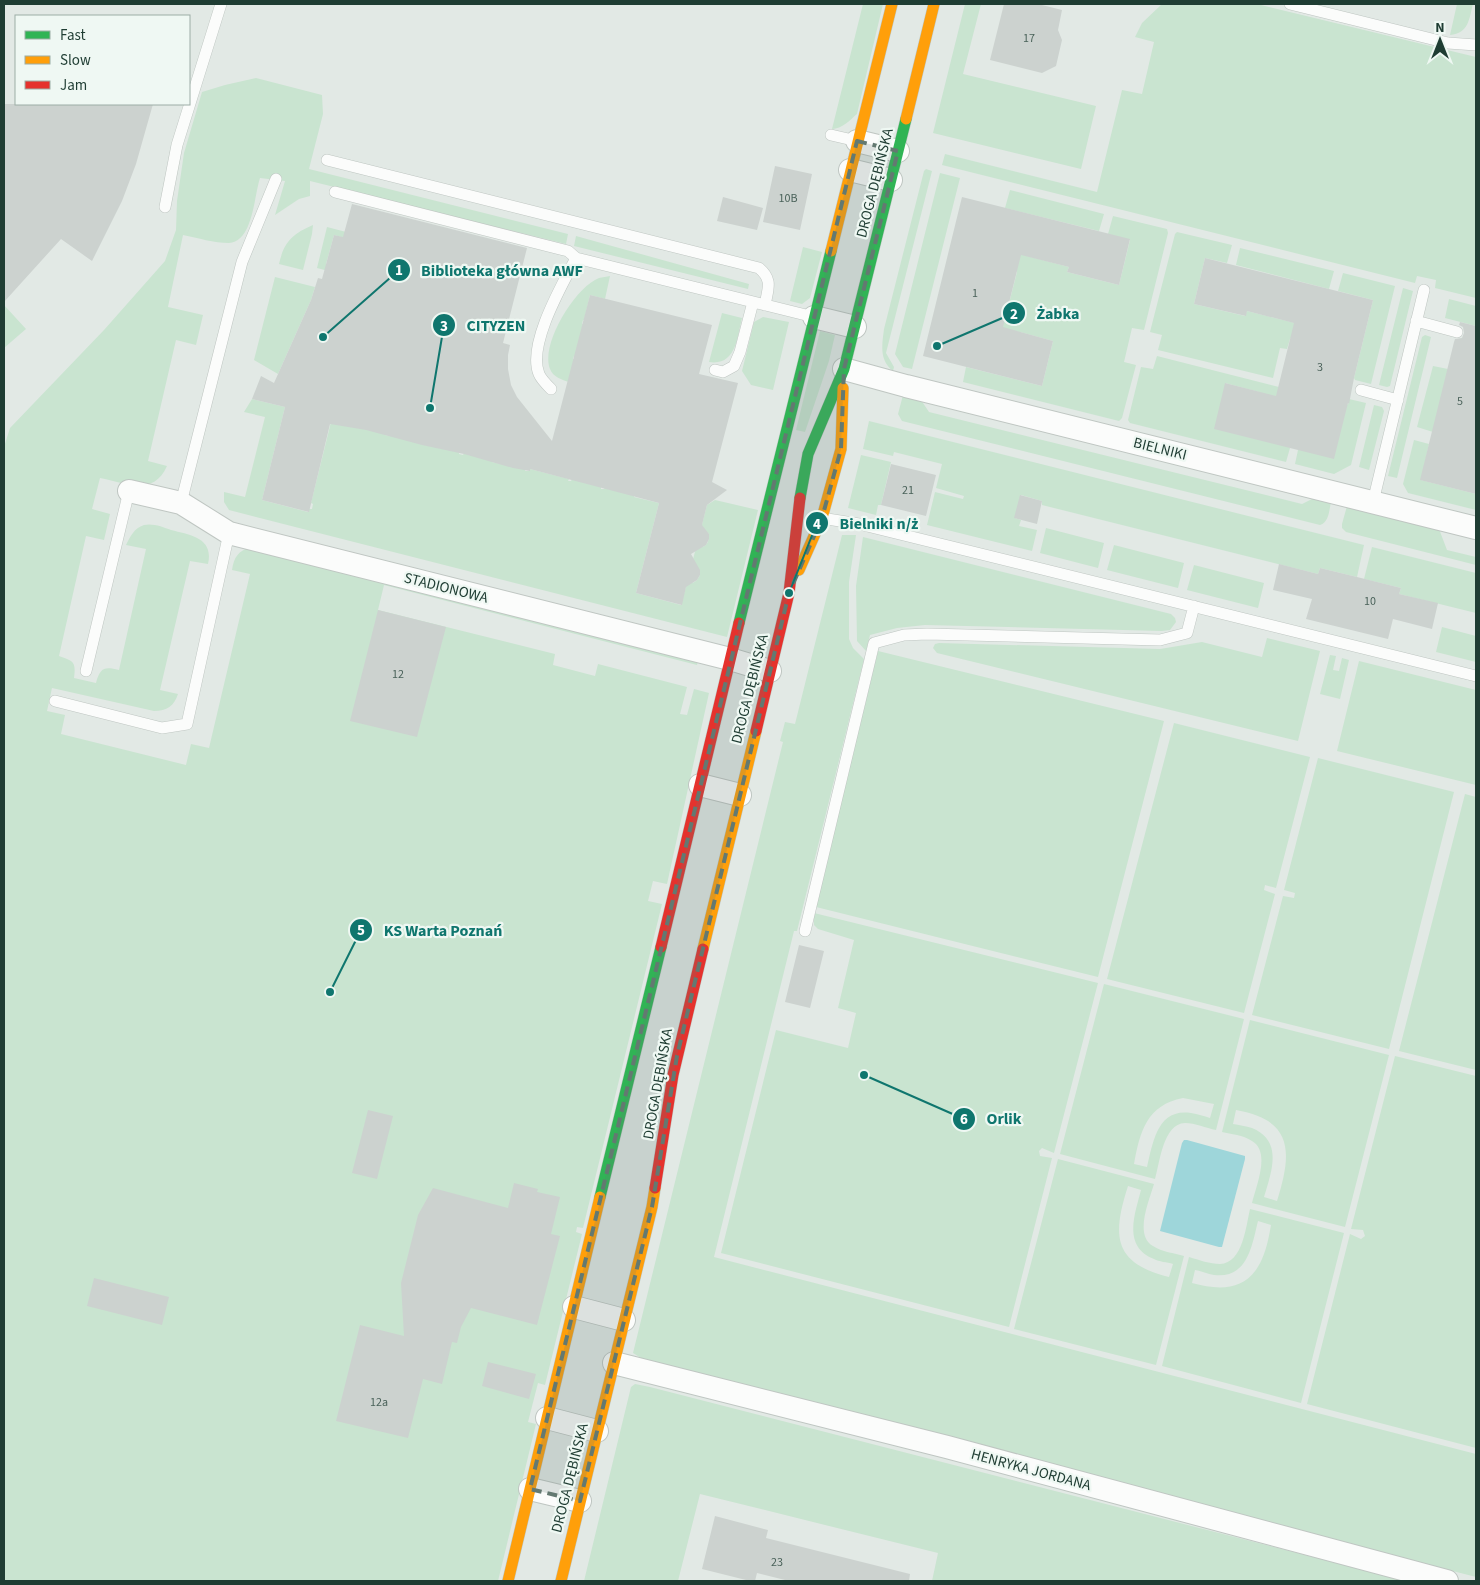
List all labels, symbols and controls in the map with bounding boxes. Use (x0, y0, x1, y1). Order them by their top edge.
legend (15, 15, 190, 105)
north arrow (1415, 15, 1465, 65)
text: N (1435, 18, 1445, 38)
text: Fast (60, 25, 86, 46)
house number: 17 (1023, 30, 1035, 47)
text: Slow (60, 50, 91, 71)
text: Jam (60, 75, 87, 96)
street label: DROGA DĘBIŃSKA (851, 125, 899, 240)
house number: 10B (779, 190, 797, 207)
callout: Biblioteka główna AWF (386, 255, 593, 286)
text: 1 (395, 260, 403, 281)
text: Biblioteka główna AWF (421, 260, 583, 282)
house number: 1 (972, 285, 978, 302)
callout: Żabka (1002, 298, 1090, 329)
text: Żabka (1036, 303, 1080, 325)
text: 2 (1010, 304, 1018, 325)
callout: CITYZEN (432, 310, 536, 341)
text: CITYZEN (467, 315, 525, 337)
text: 3 (440, 316, 448, 337)
house number: 3 (1317, 359, 1323, 376)
house number: 5 (1457, 393, 1463, 410)
street label: BIELNIKI (1131, 432, 1189, 466)
house number: 21 (902, 482, 914, 499)
callout: Bielniki n/ż (804, 508, 928, 539)
text: Bielniki n/ż (840, 513, 918, 535)
text: 4 (813, 514, 821, 535)
street label: STADIONOWA (402, 567, 491, 609)
house number: 10 (1364, 593, 1376, 610)
street label: DROGA DĘBIŃSKA (726, 631, 774, 746)
house number: 12 (392, 666, 404, 683)
callout: KS Warta Poznań (348, 914, 512, 945)
text: 5 (357, 920, 365, 941)
text: KS Warta Poznań (384, 920, 502, 942)
street label: DROGA DĘBIŃSKA (638, 1026, 678, 1141)
callout: Orlik (952, 1103, 1032, 1134)
text: Orlik (986, 1108, 1022, 1130)
text: 6 (960, 1109, 968, 1130)
house number: 12a (370, 1394, 388, 1411)
street label: DROGA DĘBIŃSKA (546, 1420, 594, 1535)
street label: HENRYKA JORDANA (969, 1444, 1094, 1496)
house number: 23 (771, 1554, 783, 1571)

